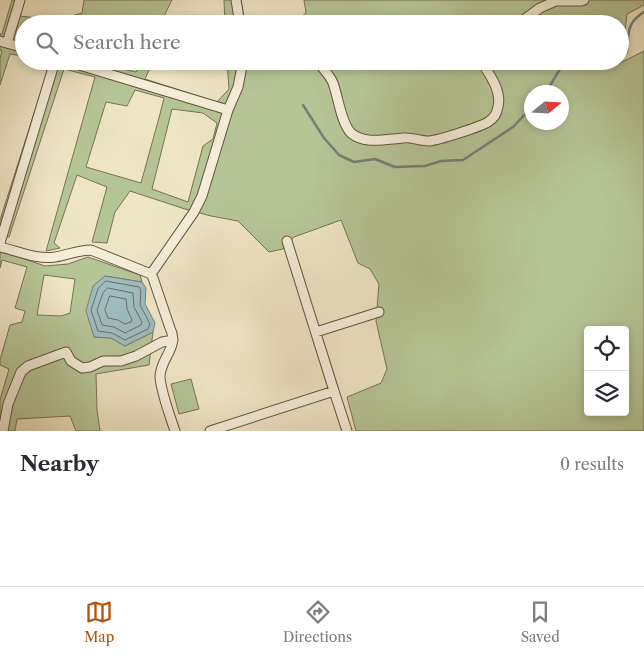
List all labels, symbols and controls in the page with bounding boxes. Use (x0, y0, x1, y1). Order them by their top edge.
search box (15, 15, 629, 70)
icon: search (33, 29, 61, 57)
text: Search here (73, 31, 181, 54)
north arrow (524, 85, 569, 130)
map controls (584, 326, 629, 416)
button: locate (584, 326, 629, 371)
button: layers (584, 371, 629, 416)
text: Nearby (20, 451, 99, 476)
text: 0 results (560, 454, 624, 474)
tab: Map (84, 598, 114, 646)
tab: Directions (283, 598, 352, 646)
tab: Saved (521, 598, 560, 646)

